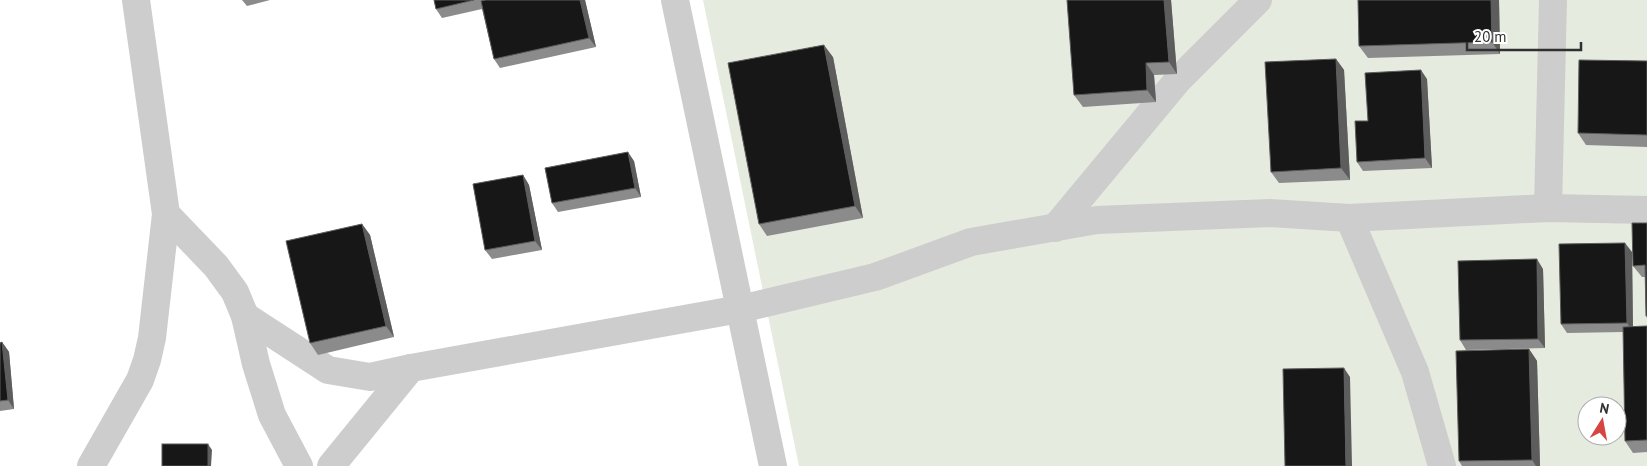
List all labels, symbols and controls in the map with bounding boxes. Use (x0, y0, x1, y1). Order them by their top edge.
scale bar (1467, 20, 1581, 52)
text: 20 m (1474, 27, 1507, 46)
north arrow (1577, 396, 1627, 446)
text: N (1598, 399, 1611, 418)

